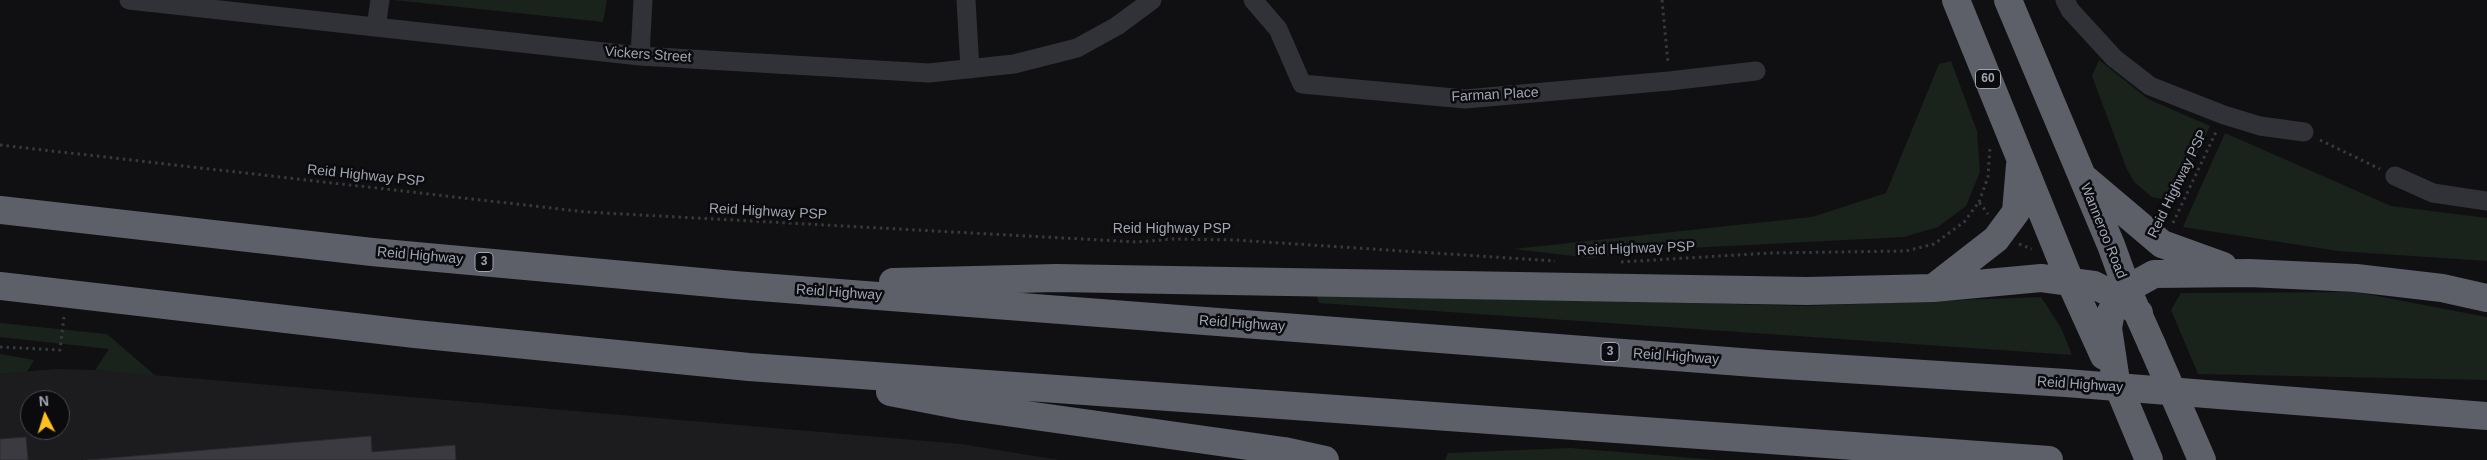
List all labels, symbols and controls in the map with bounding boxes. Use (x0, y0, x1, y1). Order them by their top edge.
street label: Vickers Street (604, 44, 692, 66)
road number: 60 (1976, 70, 2000, 88)
street label: Farman Place (1451, 84, 1539, 106)
street label: Reid Highway PSP (2145, 127, 2211, 241)
street label: Reid Highway PSP (306, 161, 426, 191)
street label: Wanneroo Road (2076, 181, 2130, 281)
street label: Reid Highway PSP (709, 201, 827, 223)
street label: Reid Highway PSP (1113, 221, 1231, 237)
street label: Reid Highway PSP (1577, 239, 1695, 259)
street label: Reid Highway (376, 244, 464, 268)
road number: 3 (475, 252, 493, 272)
street label: Reid Highway (795, 282, 883, 304)
street label: Reid Highway (1198, 313, 1286, 335)
road number: 3 (1601, 342, 1619, 362)
street label: Reid Highway (1632, 346, 1720, 368)
street label: Reid Highway (2036, 374, 2124, 396)
north arrow (20, 390, 70, 440)
text: N (38, 393, 50, 409)

